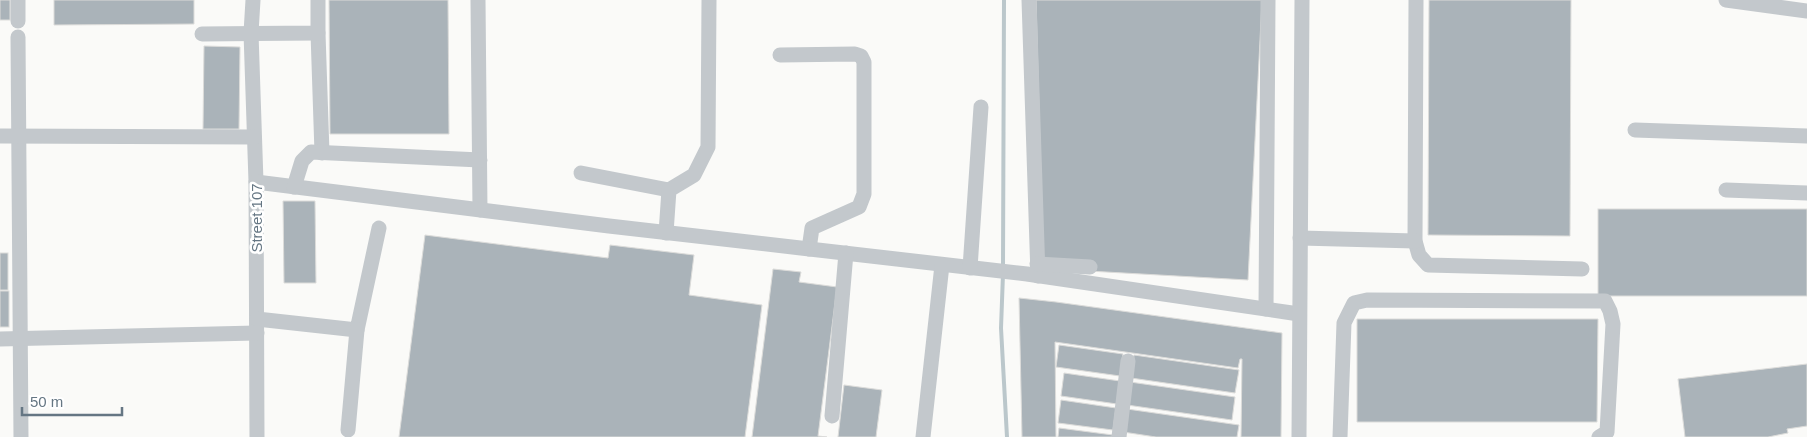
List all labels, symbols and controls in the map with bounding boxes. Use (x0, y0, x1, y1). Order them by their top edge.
street label: Street 107 (248, 183, 265, 253)
scale bar (22, 384, 122, 416)
text: 50 m (30, 393, 63, 410)

